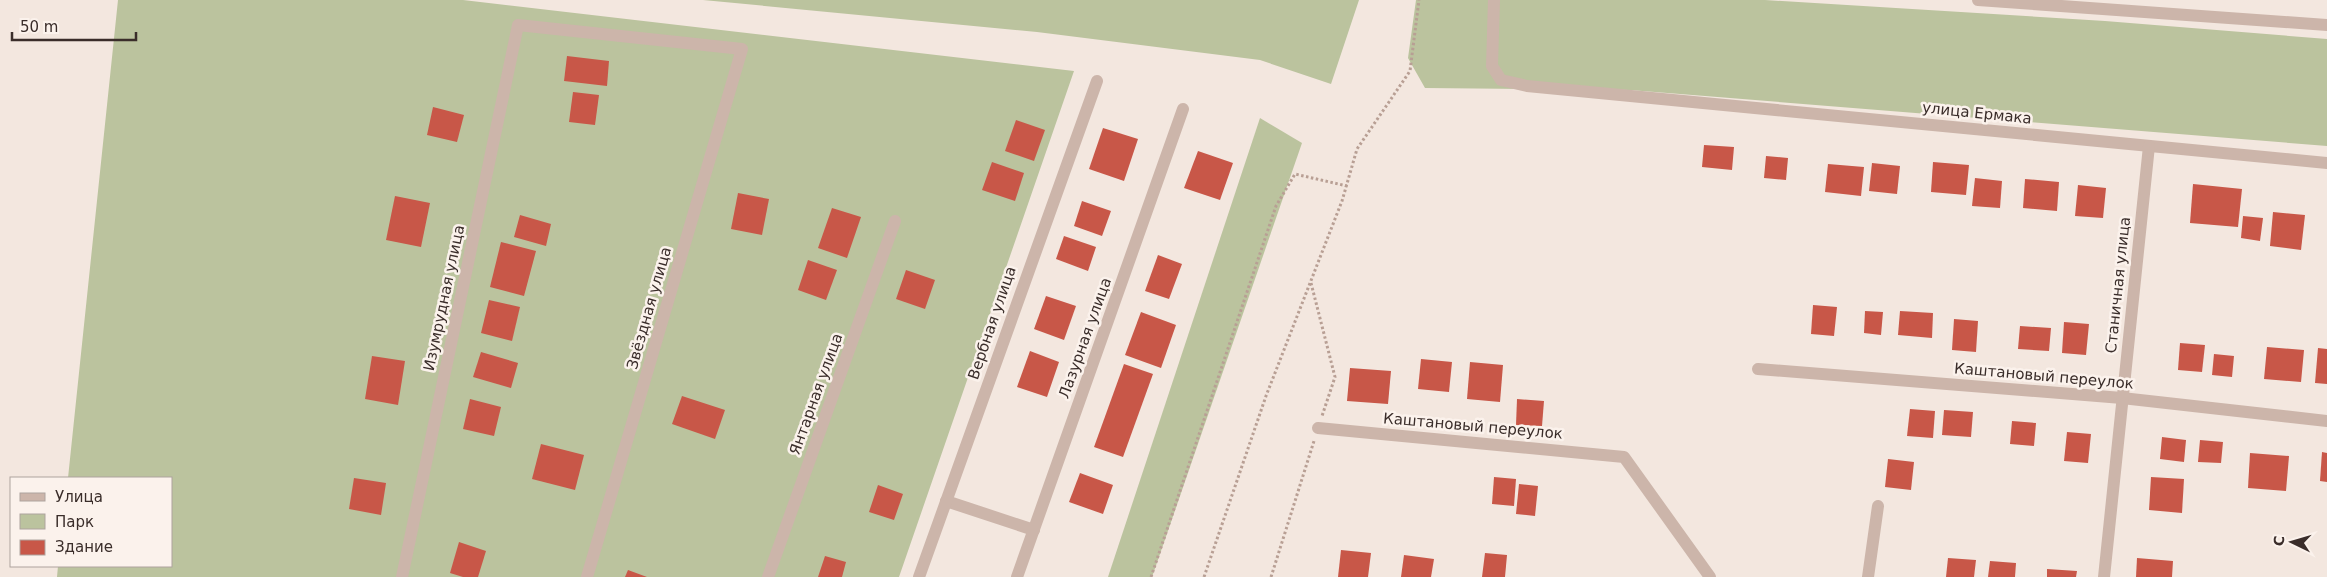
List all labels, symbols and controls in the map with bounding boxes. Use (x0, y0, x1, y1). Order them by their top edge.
scale bar (12, 10, 136, 42)
text: 50 m (20, 18, 58, 36)
street label: улица Ермака (1921, 98, 2033, 128)
street label: Станичная улица (2102, 216, 2134, 354)
street label: Изумрудная улица (420, 223, 468, 373)
street label: Звёздная улица (623, 245, 675, 371)
street label: Вербная улица (964, 264, 1020, 382)
street label: Лазурная улица (1055, 275, 1115, 401)
street label: Янтарная улица (786, 331, 846, 457)
street label: Каштановый переулок (1953, 359, 2135, 393)
street label: Каштановый переулок (1382, 409, 1564, 443)
legend (10, 477, 172, 567)
text: Улица (55, 488, 103, 506)
text: Парк (55, 513, 94, 531)
north arrow (2267, 517, 2317, 567)
text: С (2271, 535, 2287, 547)
text: Здание (55, 538, 113, 556)

